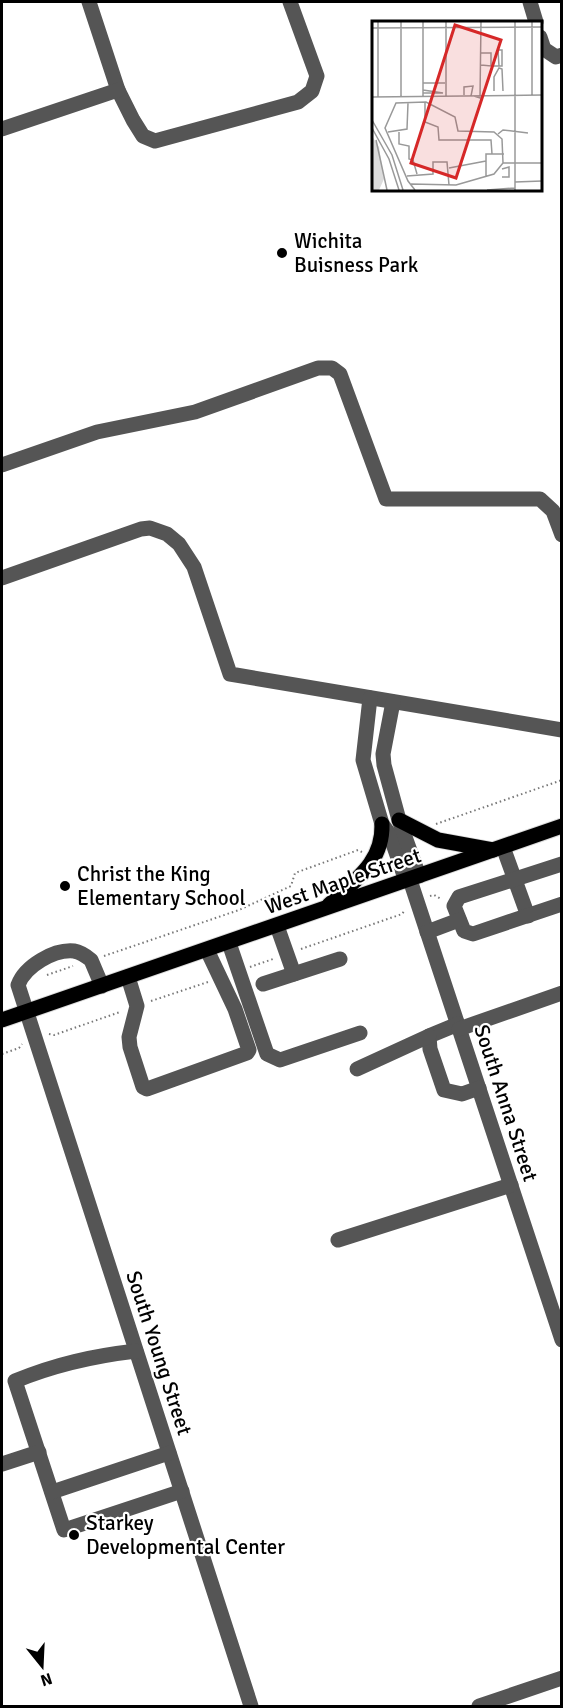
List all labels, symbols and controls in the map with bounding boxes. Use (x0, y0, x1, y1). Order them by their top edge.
inset map (372, 21, 542, 190)
place label: Wichita Buisness Park (294, 228, 419, 278)
marker: Wichita Buisness Park (275, 246, 289, 260)
street label: West Maple Street (262, 842, 424, 920)
place label: Christ the King Elementary School (77, 861, 246, 911)
marker: Christ the King Elementary School (58, 879, 72, 893)
street label: South Anna Street (468, 1021, 544, 1185)
street label: South Young Street (120, 1268, 198, 1438)
place label: Starkey Developmental Center (86, 1510, 285, 1560)
marker: Starkey Developmental Center (67, 1528, 81, 1542)
north arrow (12, 1636, 72, 1696)
text: N (38, 1668, 55, 1691)

